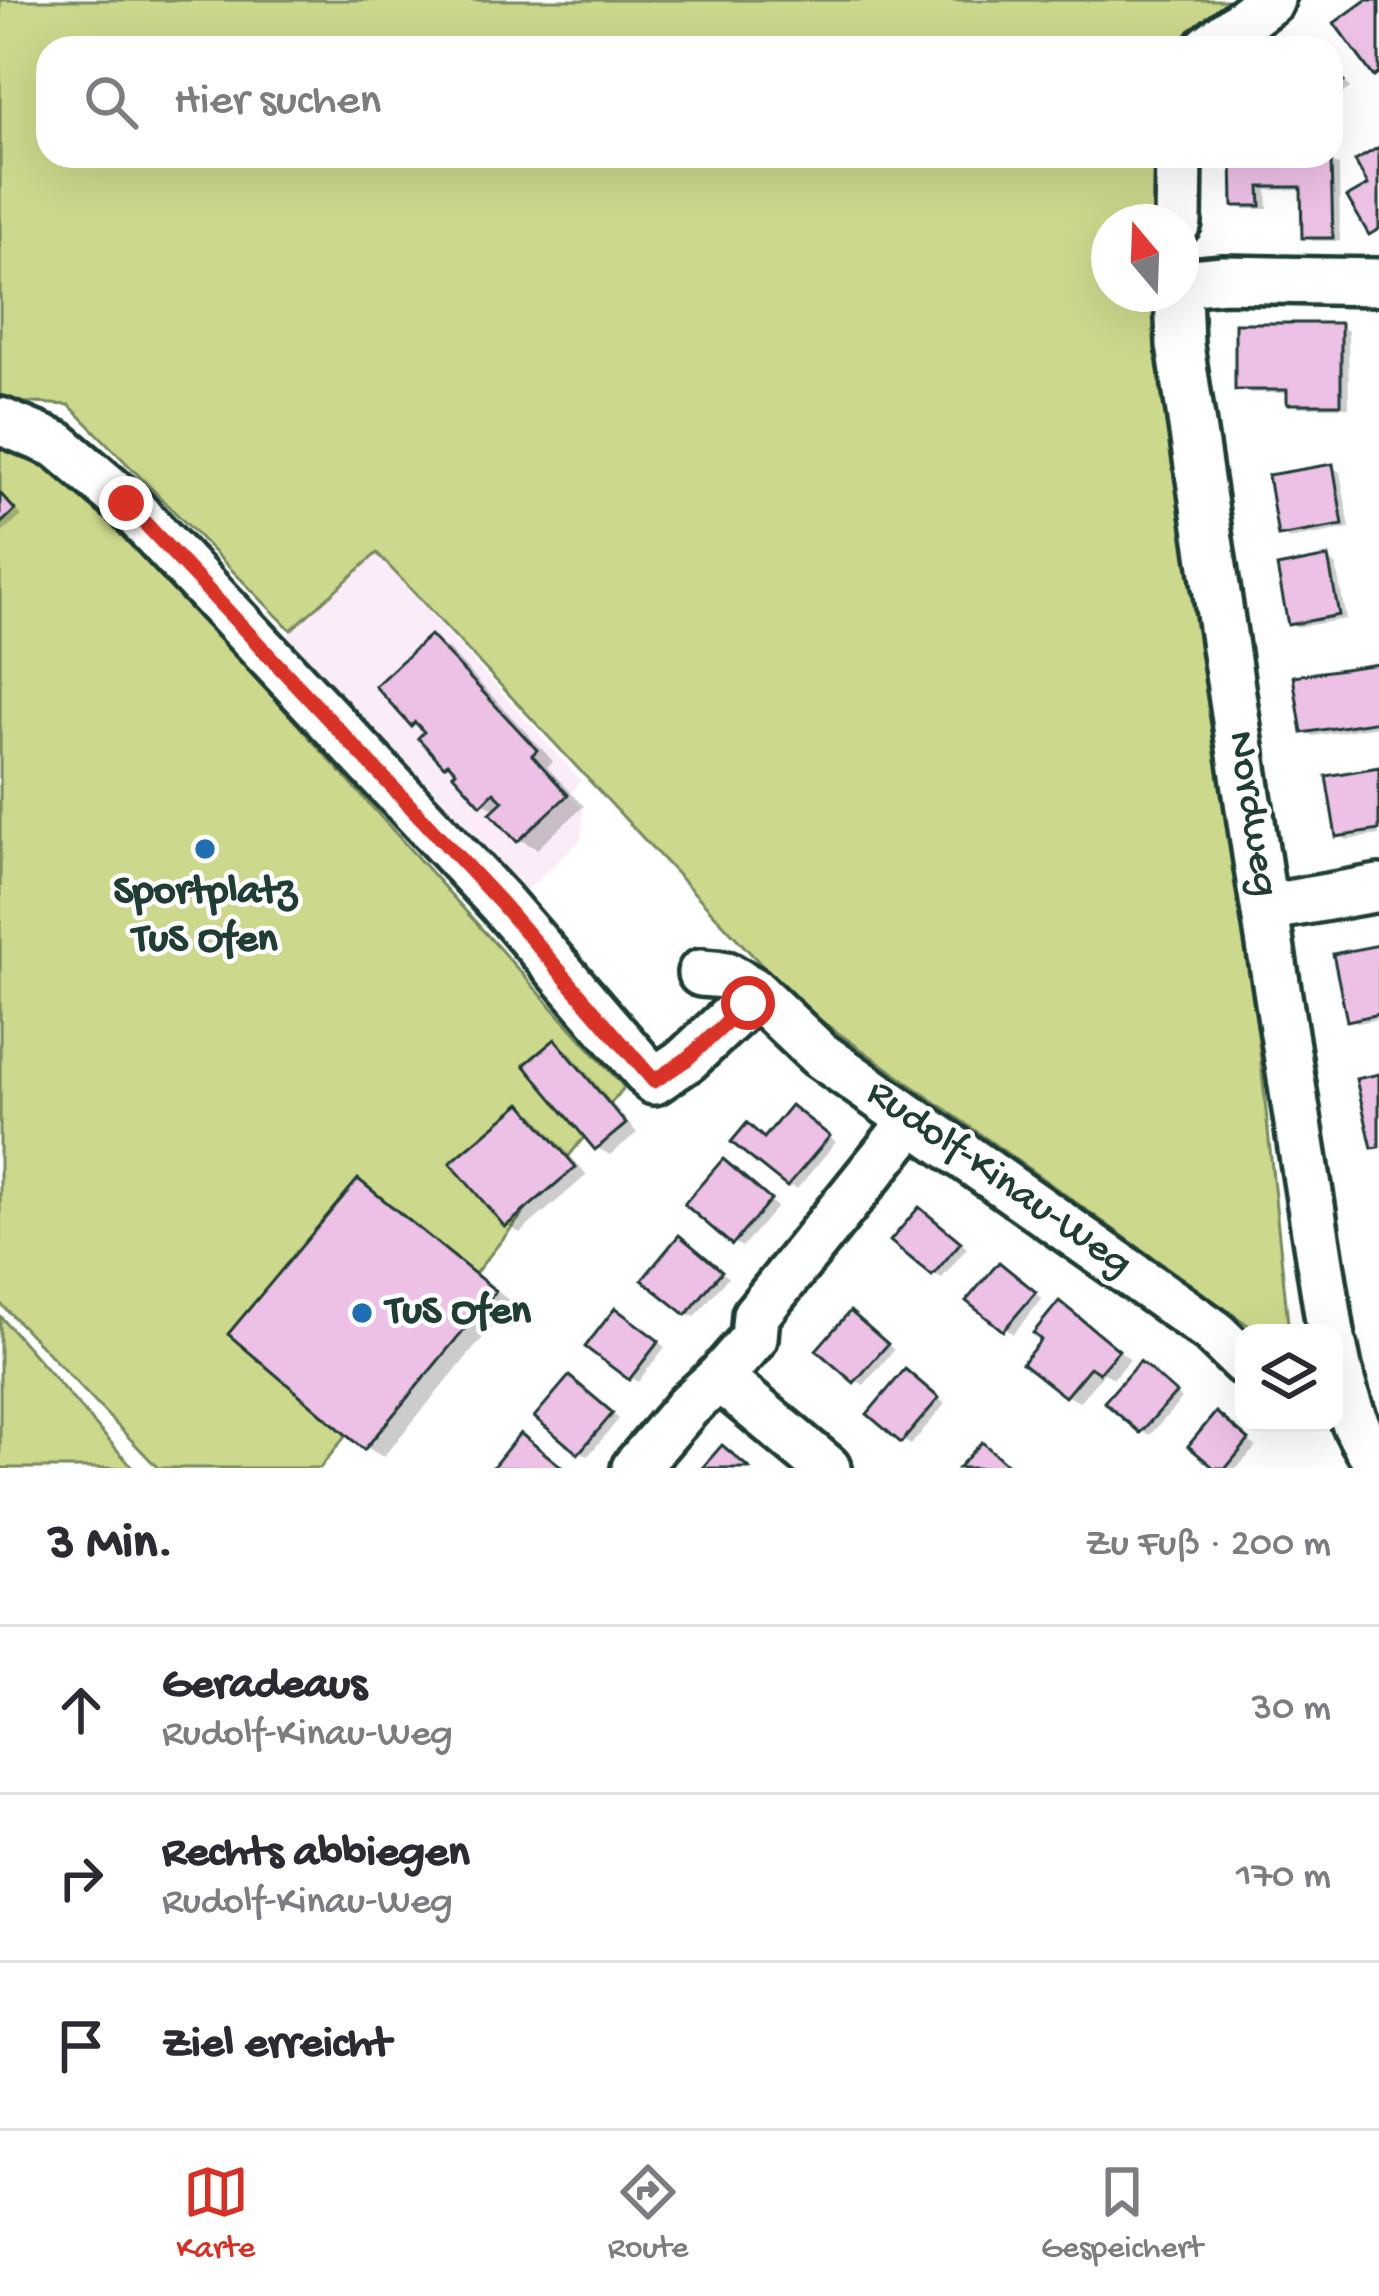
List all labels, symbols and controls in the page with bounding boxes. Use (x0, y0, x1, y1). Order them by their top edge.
search box (36, 36, 1343, 168)
icon: search (78, 69, 144, 135)
text: Hier suchen (174, 76, 381, 129)
north arrow (1091, 204, 1199, 312)
route end (99, 476, 153, 530)
street label: Nordweg (1214, 728, 1288, 900)
marker: Sportplatz TuS Ofen (192, 836, 218, 862)
place label: Sportplatz TuS Ofen (114, 869, 299, 966)
route start (721, 976, 775, 1030)
street label: Rudolf-Kinau-Weg (856, 1070, 1140, 1290)
place label: TuS Ofen (383, 1289, 532, 1338)
marker: TuS Ofen (349, 1300, 375, 1326)
map controls (1235, 1324, 1343, 1432)
button: layers (1235, 1324, 1343, 1432)
text: 3 Min. (48, 1516, 173, 1576)
text: Zu Fuß · 200 m (1085, 1523, 1331, 1569)
text: Geradeaus (162, 1660, 367, 1713)
icon: ahead (48, 1677, 114, 1743)
text: 30 m (1252, 1687, 1331, 1733)
text: Rudolf-Kinau-Weg (162, 1713, 453, 1759)
text: Rechts abbiegen (162, 1828, 470, 1881)
icon: right (48, 1845, 114, 1911)
text: 170 m (1236, 1855, 1331, 1901)
text: Rudolf-Kinau-Weg (162, 1881, 453, 1927)
icon: arrive (48, 2013, 114, 2079)
text: Ziel erreicht (162, 2019, 391, 2072)
tab: Karte (176, 2159, 255, 2269)
tab: Route (608, 2159, 688, 2269)
tab: Gespeichert (1041, 2159, 1203, 2269)

